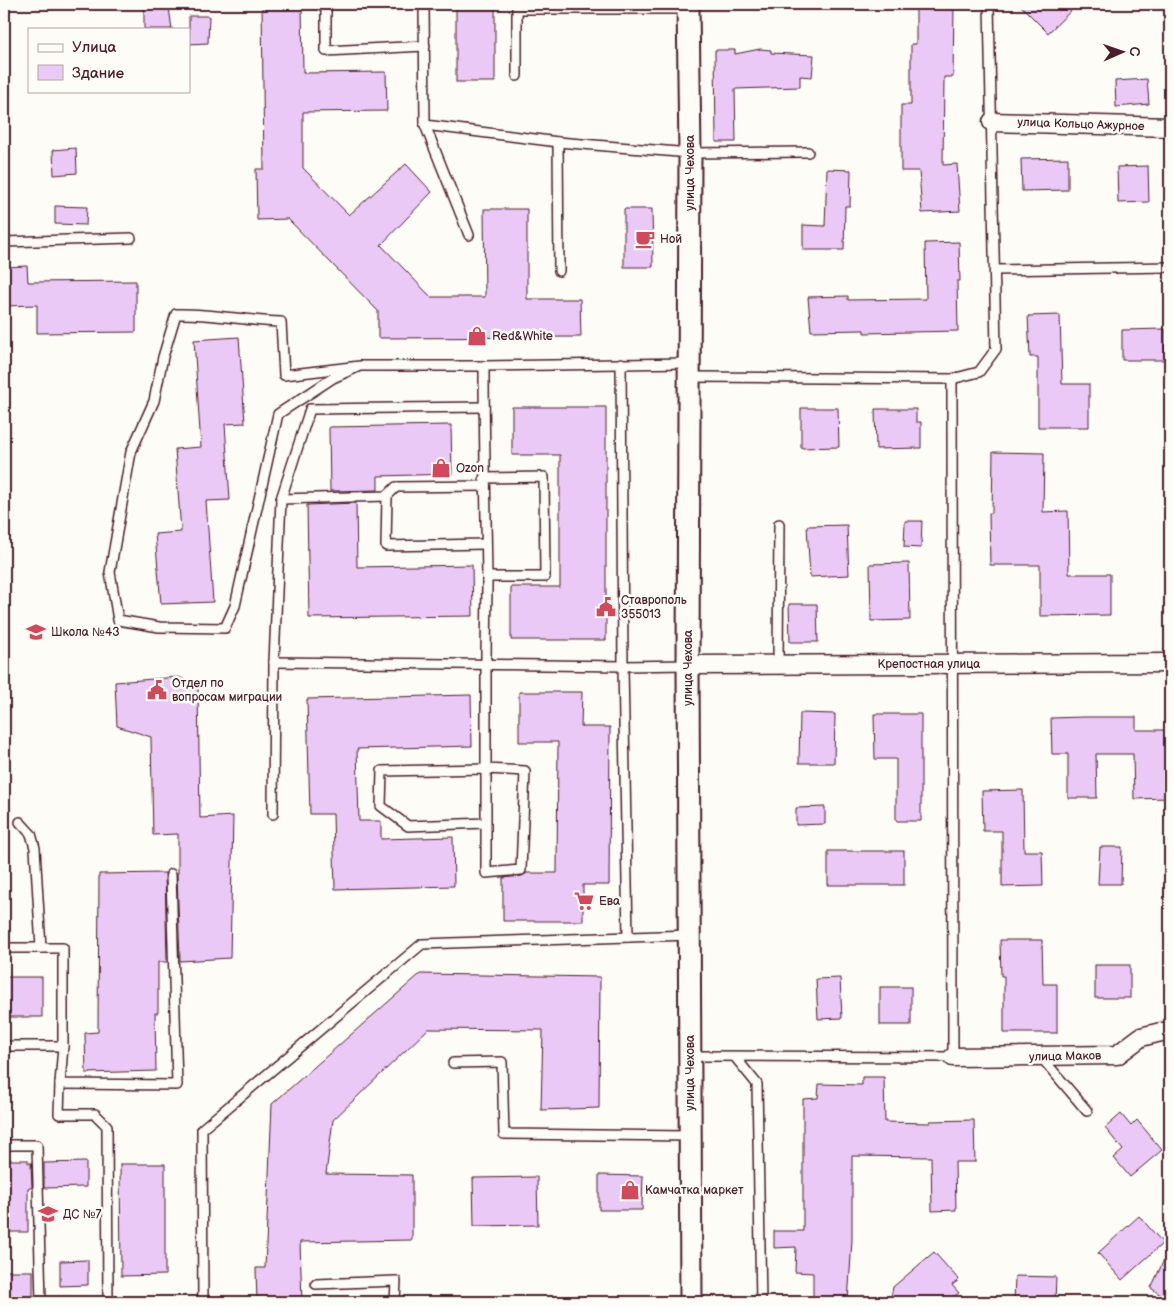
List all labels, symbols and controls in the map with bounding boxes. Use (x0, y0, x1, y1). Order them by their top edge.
legend (28, 28, 190, 92)
north arrow (1096, 28, 1146, 78)
text: Улица (72, 38, 117, 57)
text: С (1126, 46, 1143, 57)
text: Здание (72, 64, 124, 83)
street label: улица Кольцо Ажурное (1017, 115, 1145, 134)
street label: улица Чехова (683, 135, 698, 211)
cafe icon: Ной (634, 228, 656, 250)
place label: Ной (660, 232, 682, 247)
shop icon: Red&White (466, 325, 488, 347)
place label: Red&White (492, 329, 553, 344)
shop icon: Ozon (430, 457, 452, 479)
place label: Ozon (456, 461, 484, 476)
place label: Ставрополь 355013 (621, 593, 687, 622)
public building icon: Ставрополь 355013 (595, 596, 617, 618)
school or university icon: Школа №43 (25, 621, 47, 643)
place label: Школа №43 (51, 625, 120, 640)
street label: улица Чехова (681, 630, 696, 706)
street label: Крепостная улица (878, 657, 980, 672)
place label: Отдел по вопросам миграции (172, 676, 282, 705)
public building icon: Отдел по вопросам миграции (146, 679, 168, 701)
supermarket icon: Ева (573, 890, 595, 912)
place label: Ева (599, 894, 620, 909)
street label: улица Чехова (683, 1035, 698, 1111)
street label: улица Маков (1029, 1048, 1102, 1065)
shop icon: Камчатка маркет (619, 1179, 641, 1201)
place label: Камчатка маркет (645, 1183, 744, 1198)
school or university icon: ДС №7 (37, 1203, 59, 1225)
place label: ДС №7 (63, 1207, 102, 1222)

